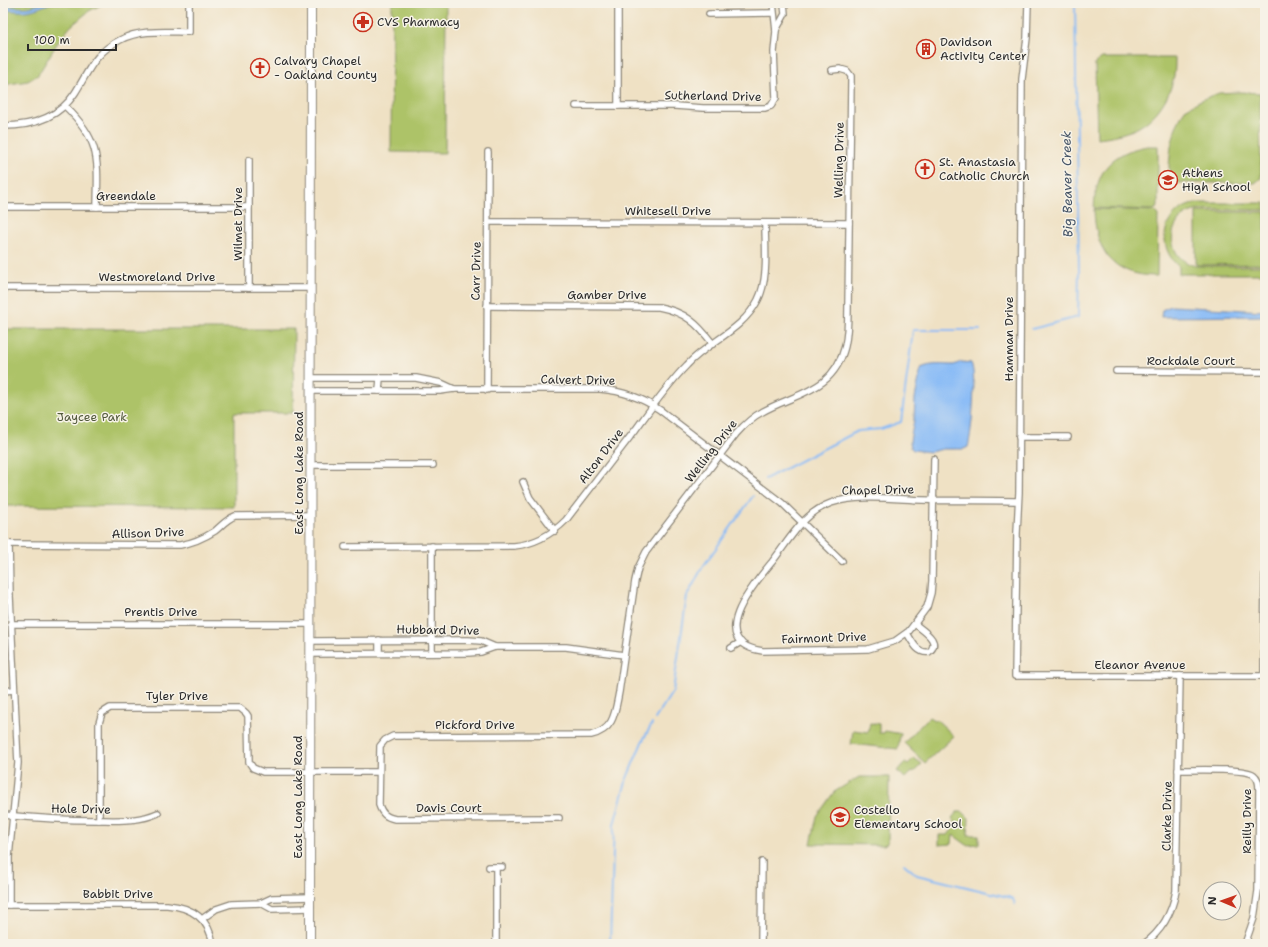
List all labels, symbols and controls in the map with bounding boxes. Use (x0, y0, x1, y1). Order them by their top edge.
pharmacy icon: CVS Pharmacy (352, 11, 374, 33)
place label: CVS Pharmacy (377, 14, 460, 30)
scale bar (28, 26, 116, 52)
text: 100 m (34, 32, 70, 48)
place label: Davidson Activity Center (940, 34, 1027, 64)
building icon: Davidson Activity Center (915, 38, 937, 60)
place label: Calvary Chapel - Oakland County (274, 53, 377, 83)
church icon: Calvary Chapel - Oakland County (249, 57, 271, 79)
street label: Sutherland Drive (664, 87, 762, 105)
street label: Welling Drive (830, 122, 848, 198)
water label: Big Beaver Creek (1058, 130, 1076, 237)
place label: St. Anastasia Catholic Church (939, 154, 1030, 184)
church icon: St. Anastasia Catholic Church (914, 158, 936, 180)
place label: Athens High School (1182, 165, 1251, 195)
school or university icon: Athens High School (1157, 169, 1179, 191)
street label: Wilmet Drive (230, 187, 246, 261)
street label: Greendale (96, 188, 156, 204)
street label: Whitesell Drive (625, 203, 711, 219)
street label: Carr Drive (467, 241, 485, 301)
street label: Westmoreland Drive (98, 269, 216, 285)
street label: Gamber Drive (567, 287, 647, 303)
street label: Hamman Drive (1001, 296, 1017, 382)
street label: Rockdale Court (1147, 353, 1235, 369)
street label: Calvert Drive (540, 371, 616, 389)
park label: Jaycee Park (57, 409, 127, 425)
street label: East Long Lake Road (291, 411, 307, 535)
street label: Welling Drive (681, 416, 741, 486)
street label: Alton Drive (575, 425, 627, 487)
street label: Chapel Drive (842, 481, 915, 499)
street label: Allison Drive (111, 524, 185, 542)
street label: Prentis Drive (124, 604, 198, 620)
street label: Hubbard Drive (396, 621, 480, 639)
street label: Fairmont Drive (781, 629, 867, 647)
street label: Eleanor Avenue (1094, 657, 1186, 673)
street label: Tyler Drive (146, 688, 208, 704)
street label: Pickford Drive (435, 717, 515, 733)
street label: East Long Lake Road (290, 735, 306, 859)
street label: Clarke Drive (1158, 781, 1176, 851)
street label: Reilly Drive (1239, 788, 1255, 854)
street label: Hale Drive (51, 800, 111, 818)
street label: Davis Court (416, 800, 482, 816)
place label: Costello Elementary School (854, 802, 962, 832)
school or university icon: Costello Elementary School (829, 806, 851, 828)
north arrow (1202, 881, 1242, 921)
street label: Babbit Drive (83, 886, 153, 902)
text: N (1205, 896, 1220, 905)

